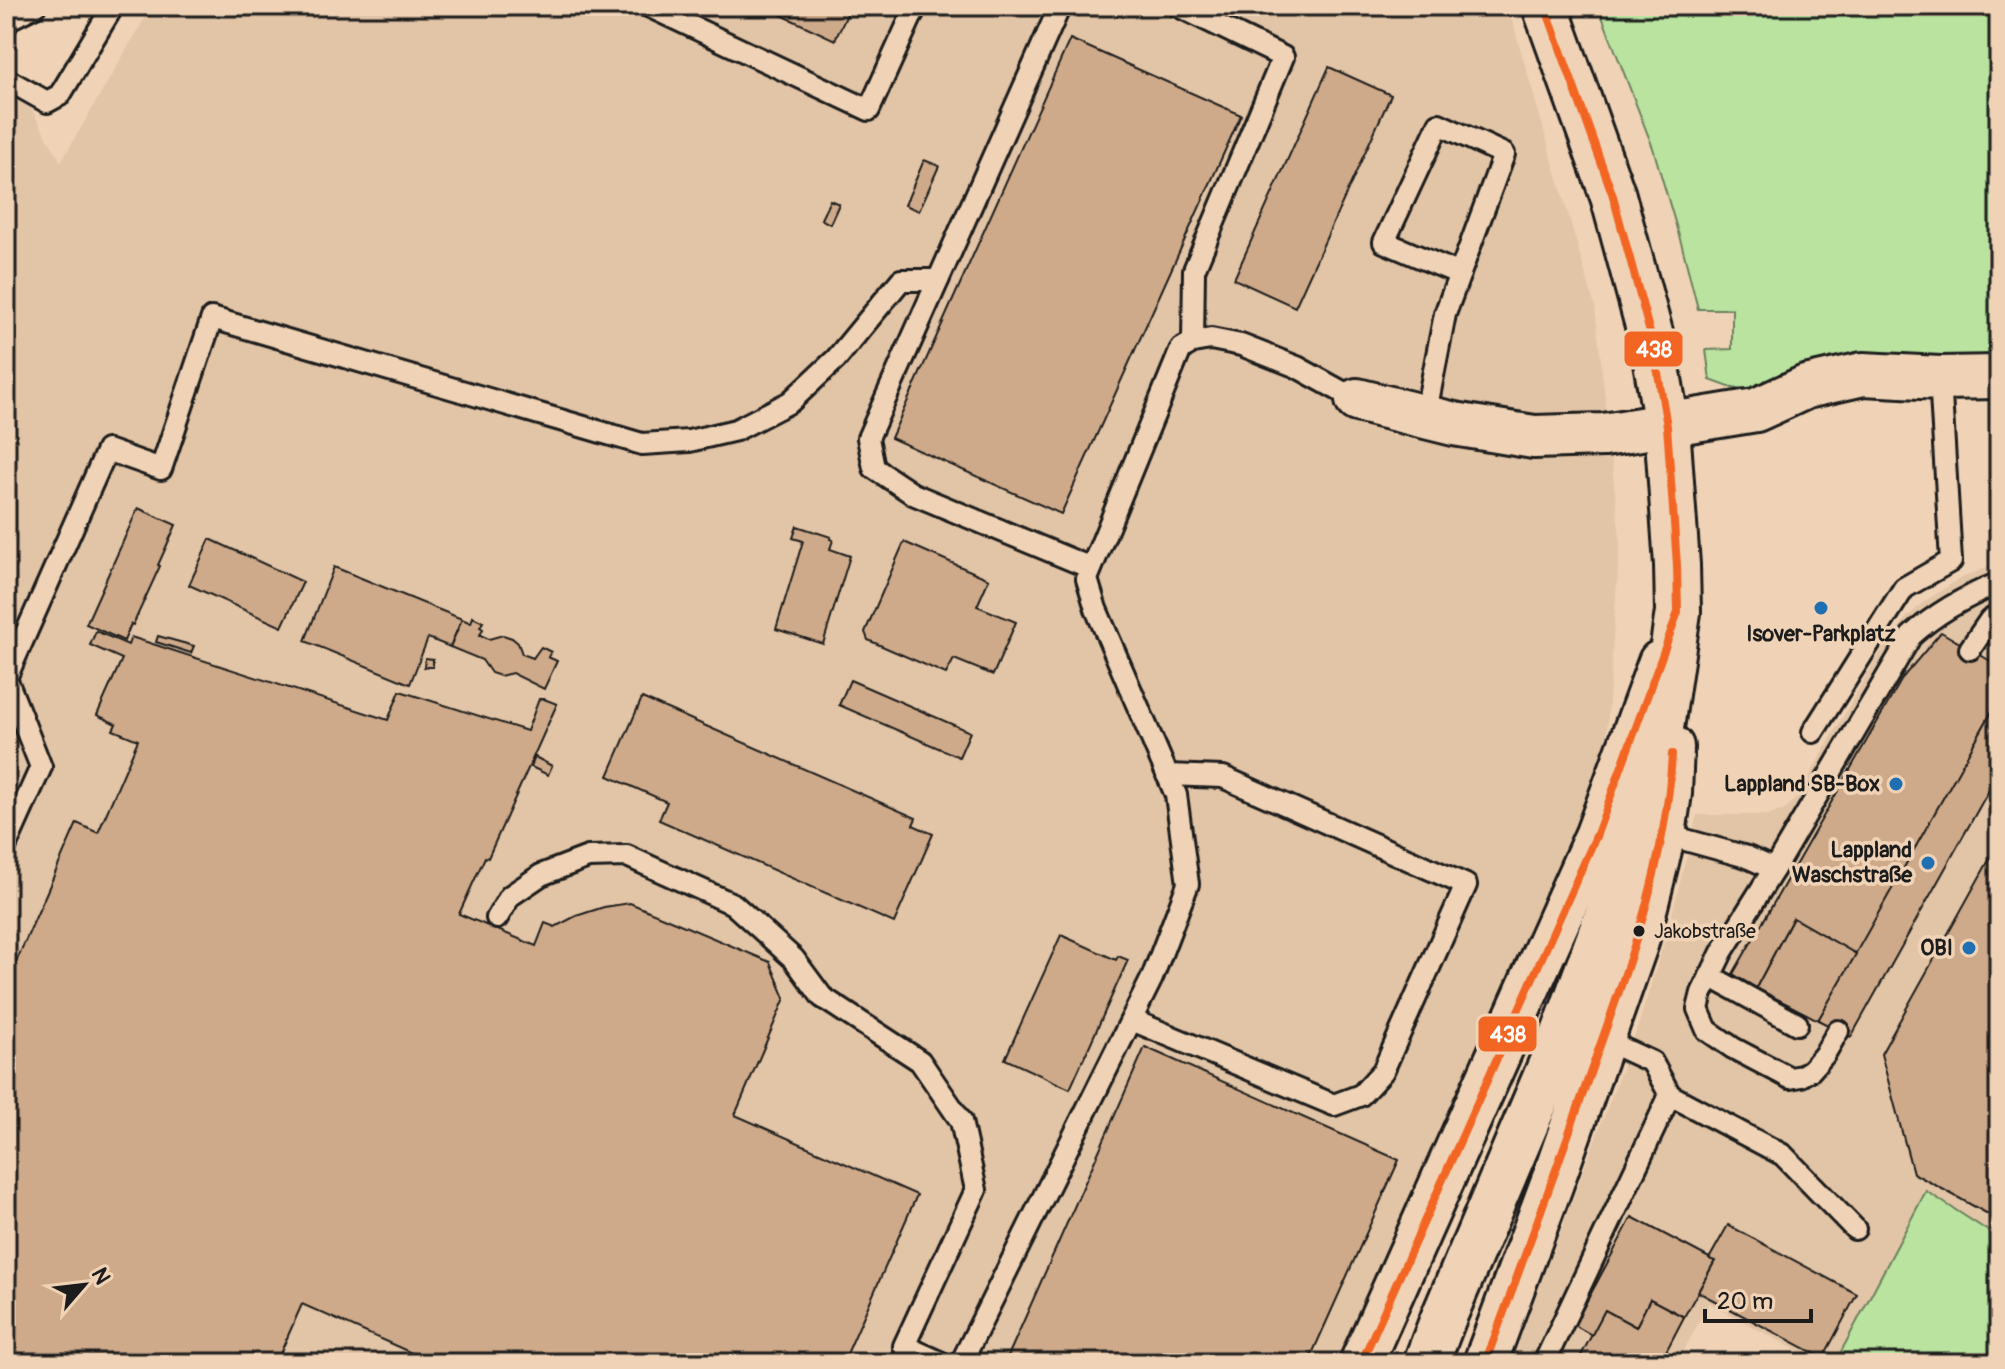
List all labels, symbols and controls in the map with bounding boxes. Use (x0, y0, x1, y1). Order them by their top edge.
line badge: 438 (1623, 330, 1684, 368)
text: 438 (1636, 336, 1672, 364)
marker: Isover-Parkplatz (1812, 599, 1830, 617)
place label: Isover-Parkplatz (1746, 620, 1896, 648)
place label: Lappland SB-Box (1724, 770, 1880, 798)
marker: Lappland SB-Box (1887, 775, 1905, 793)
place label: Lappland Waschstraße (1792, 836, 1913, 889)
marker: Lappland Waschstraße (1919, 854, 1937, 872)
place label: Jakobstraße (1654, 919, 1756, 944)
marker: Jakobstraße (1631, 923, 1647, 939)
place label: OBI (1920, 934, 1953, 962)
marker: OBI (1960, 939, 1978, 957)
line badge: 438 (1477, 1015, 1538, 1053)
text: 438 (1490, 1021, 1526, 1049)
north arrow (44, 1245, 124, 1325)
text: N (85, 1263, 117, 1289)
scale bar (1705, 1273, 1811, 1323)
text: 20 m (1717, 1287, 1773, 1316)

